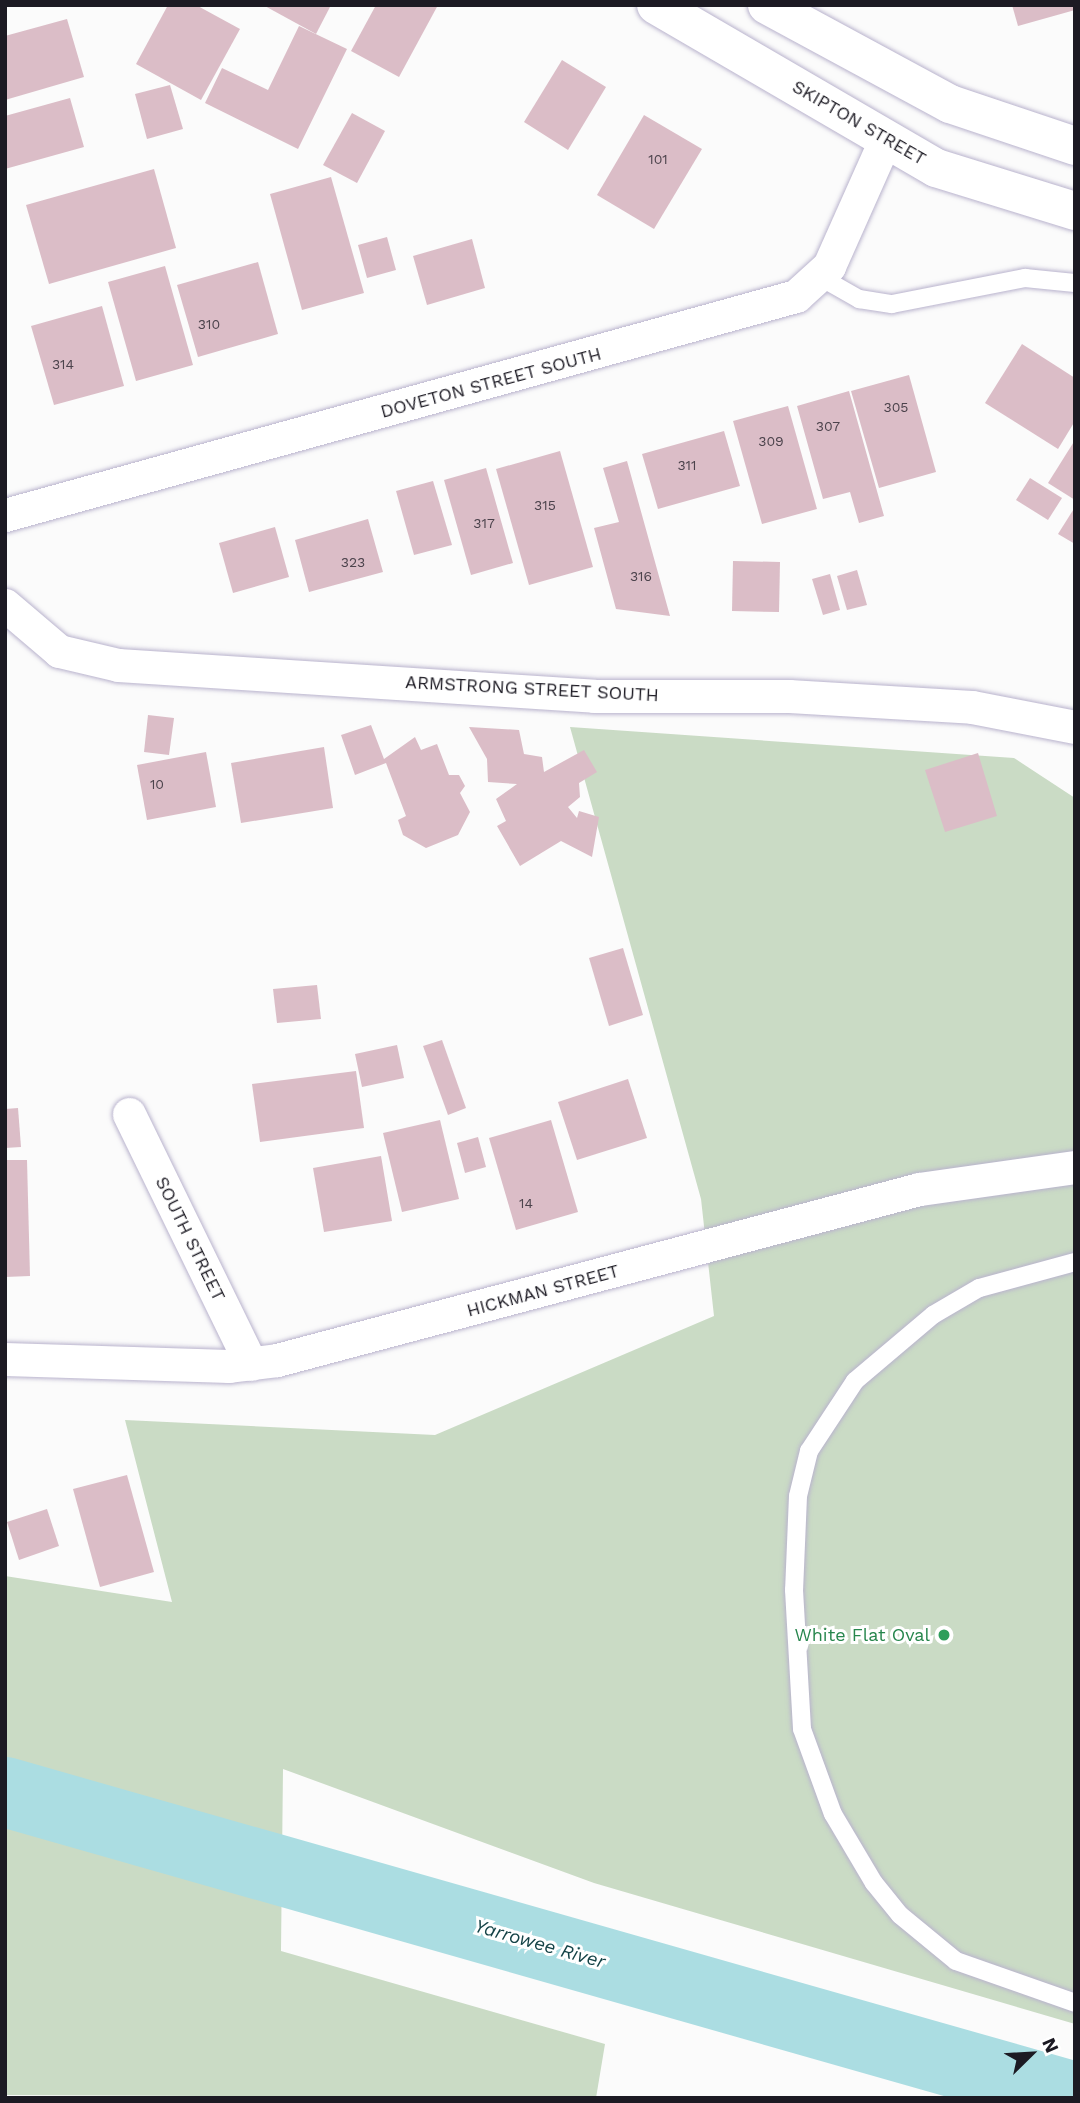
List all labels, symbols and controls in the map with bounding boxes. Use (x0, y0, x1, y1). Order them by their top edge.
street label: SKIPTON STREET (788, 76, 930, 170)
house number: 101 (648, 151, 668, 167)
house number: 310 (198, 316, 220, 332)
street label: DOVETON STREET SOUTH (378, 343, 604, 423)
house number: 314 (52, 356, 74, 372)
house number: 305 (883, 399, 909, 415)
house number: 307 (816, 418, 840, 434)
house number: 309 (758, 433, 784, 449)
house number: 311 (677, 457, 697, 473)
house number: 315 (534, 497, 556, 513)
house number: 317 (473, 515, 495, 531)
house number: 323 (341, 554, 365, 570)
house number: 316 (630, 568, 652, 584)
street label: ARMSTRONG STREET SOUTH (404, 672, 660, 706)
house number: 10 (150, 776, 164, 792)
street label: SOUTH STREET (151, 1173, 229, 1305)
house number: 14 (519, 1195, 533, 1211)
street label: HICKMAN STREET (464, 1260, 622, 1322)
place label: White Flat Oval (794, 1624, 930, 1646)
marker: White Flat Oval (936, 1627, 952, 1643)
water label: Yarrowee River (472, 1915, 608, 1973)
north arrow (996, 2019, 1066, 2089)
text: N (1037, 2034, 1064, 2056)

